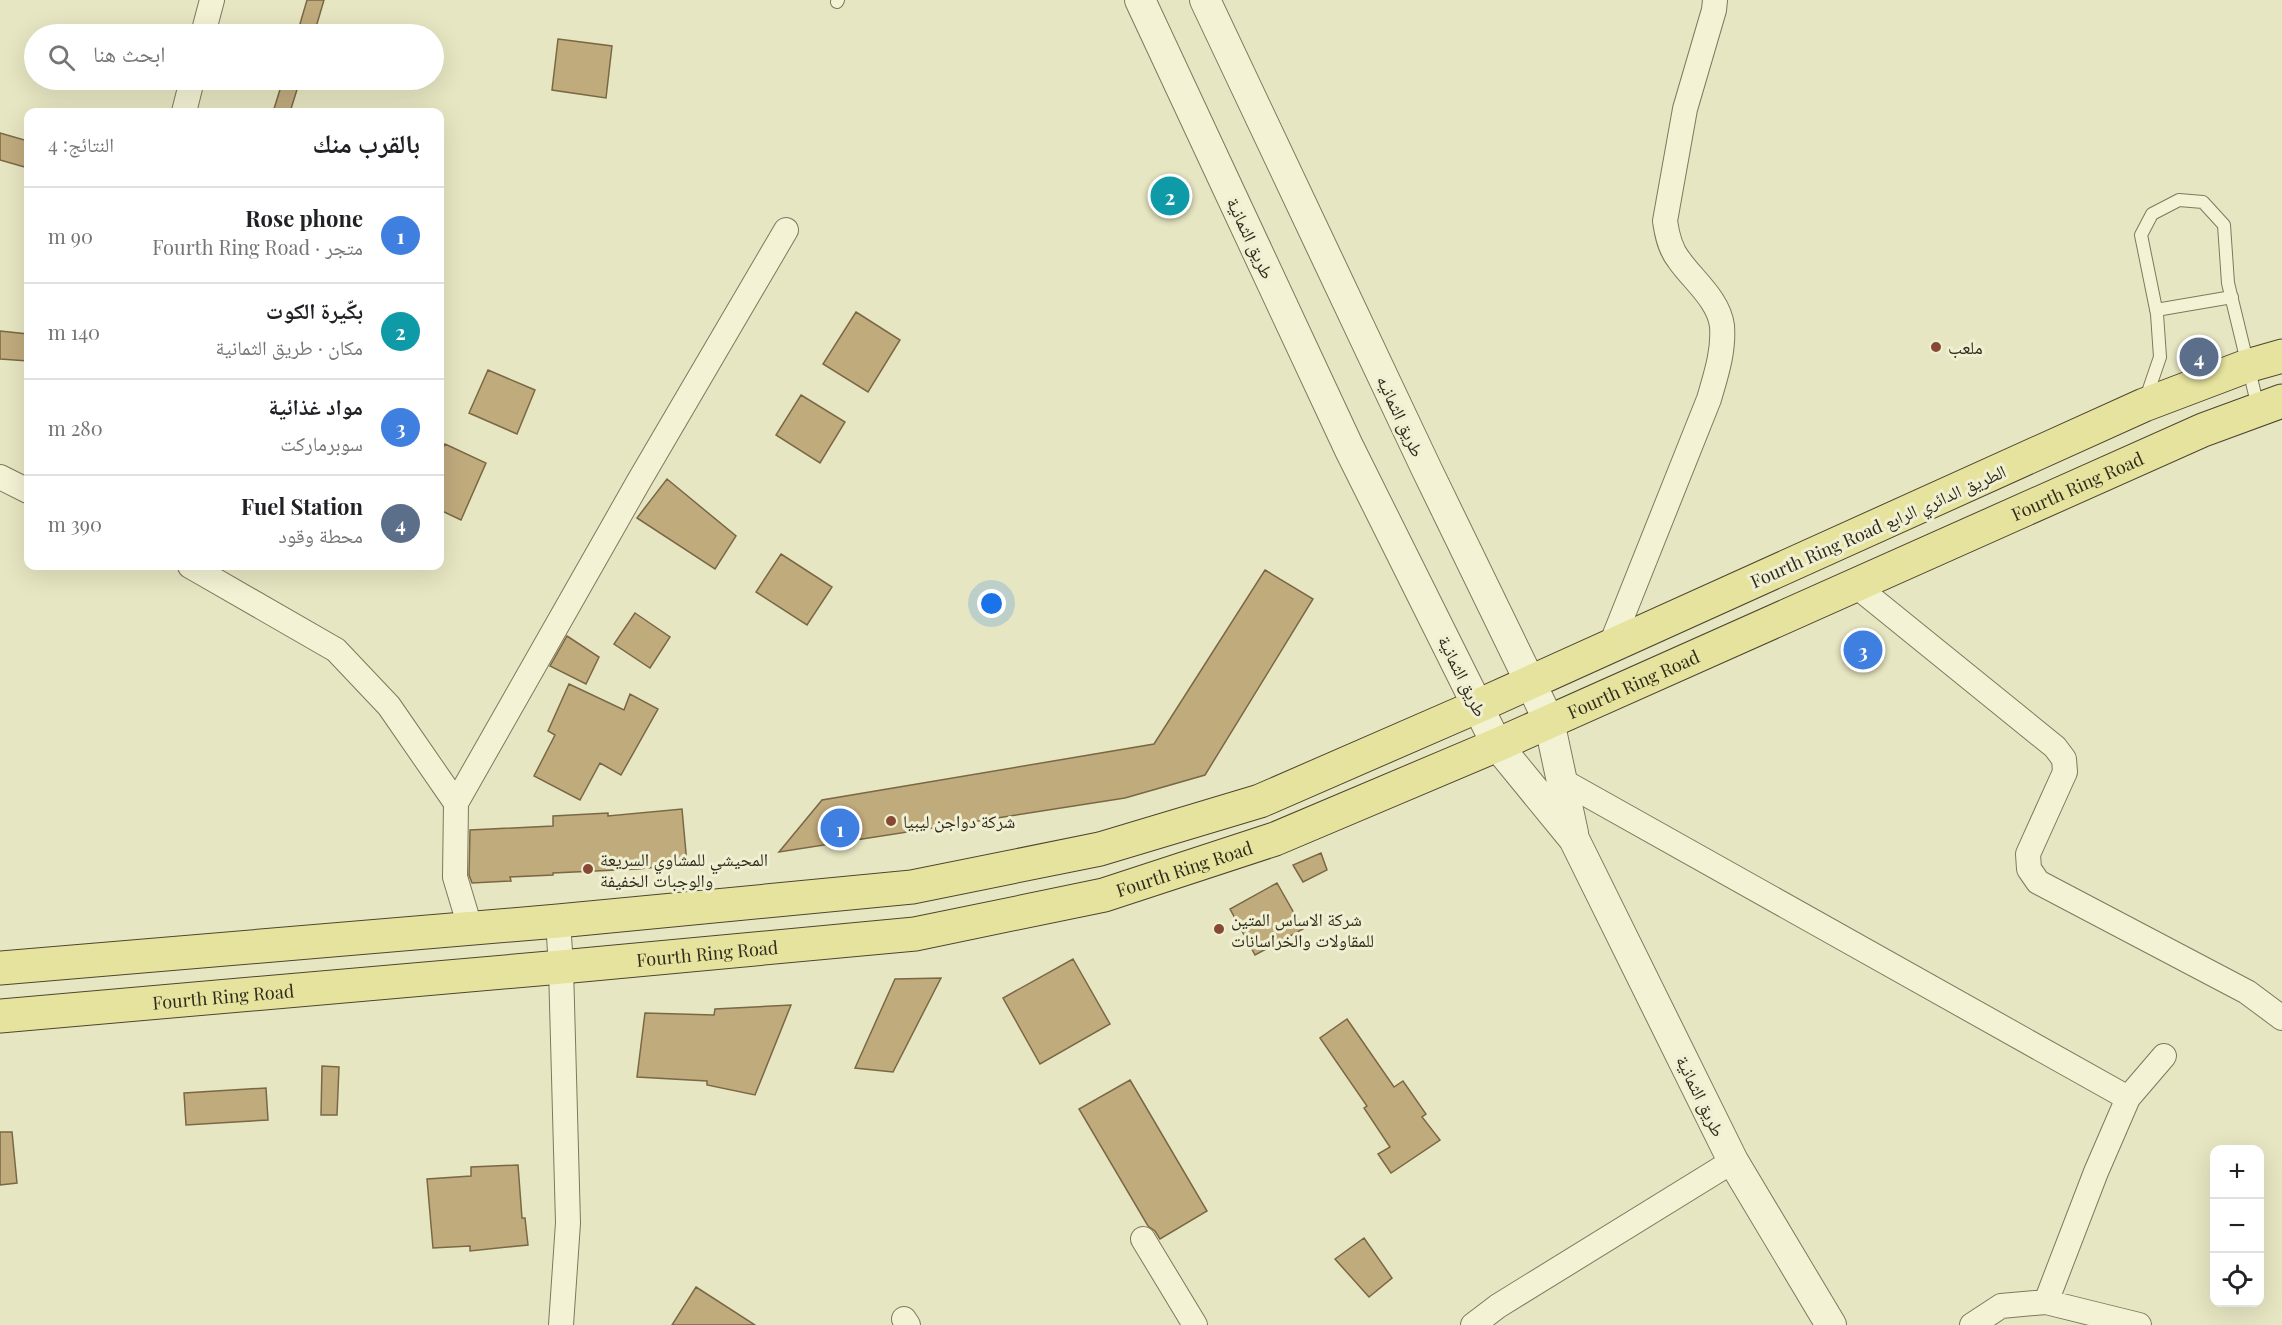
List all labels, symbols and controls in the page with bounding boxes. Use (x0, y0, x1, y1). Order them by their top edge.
search box (24, 24, 444, 90)
text: ابحث هنا (93, 38, 166, 68)
icon: search (45, 41, 78, 74)
text: بالقرب منك (312, 125, 420, 160)
text: النتائج: 4 (48, 130, 114, 157)
pin: 2 (1150, 174, 1190, 218)
street label: طريق الثمانية (1222, 193, 1280, 283)
text: Rose phone (245, 203, 363, 233)
text: 90 m (48, 222, 93, 249)
text: 1 (397, 222, 404, 249)
text: متجر · Fourth Ring Road (152, 233, 363, 260)
text: بكّيرة الكوت (266, 295, 363, 325)
text: 140 m (48, 318, 100, 345)
text: 2 (395, 318, 406, 345)
text: مكان · طريق الثمانية (215, 333, 363, 360)
pin: 4 (2180, 334, 2218, 380)
place label: ملعب (1948, 335, 1983, 359)
marker: ملعب (1929, 340, 1943, 354)
street label: طريق الثمانيه (1372, 371, 1430, 461)
text: مواد غذائية (268, 391, 363, 421)
text: 280 m (48, 414, 103, 441)
text: 3 (396, 414, 405, 441)
text: سوبرماركت (280, 429, 363, 456)
street label: Fourth Ring Road (2007, 446, 2147, 526)
street label: Fourth Ring Road الطريق الدائري الرابع (1746, 459, 2011, 597)
text: Fuel Station (241, 491, 363, 521)
text: 390 m (48, 510, 102, 537)
text: 4 (395, 510, 406, 537)
text: محطة وقود (279, 521, 363, 548)
your location (977, 589, 1006, 618)
pin: 3 (1844, 628, 1882, 672)
street label: طريق الثمانية (1433, 631, 1493, 721)
street label: Fourth Ring Road (1564, 644, 1704, 724)
pin: 1 (820, 806, 860, 850)
place label: شركة دواجن ليبيا (903, 809, 1015, 833)
marker: شركة دواجن ليبيا (884, 814, 898, 828)
street label: Fourth Ring Road (1113, 835, 1256, 902)
place label: المحيشي للمشاوي السريعة والوجبات الخفيفة (600, 847, 768, 892)
marker: المحيشي للمشاوي السريعة والوجبات الخفيفة (581, 862, 595, 876)
place label: شركة الاساس المتين للمقاولات والخراسانات (1231, 907, 1374, 952)
marker: شركة الاساس المتين للمقاولات والخراسانات (1212, 922, 1226, 936)
street label: Fourth Ring Road (635, 935, 780, 972)
street label: Fourth Ring Road (151, 978, 296, 1015)
street label: طريق الثمانية (1671, 1051, 1731, 1141)
map controls (2210, 1145, 2264, 1307)
button: + (2210, 1145, 2264, 1199)
button: − (2210, 1199, 2264, 1253)
button: locate (2210, 1253, 2264, 1307)

